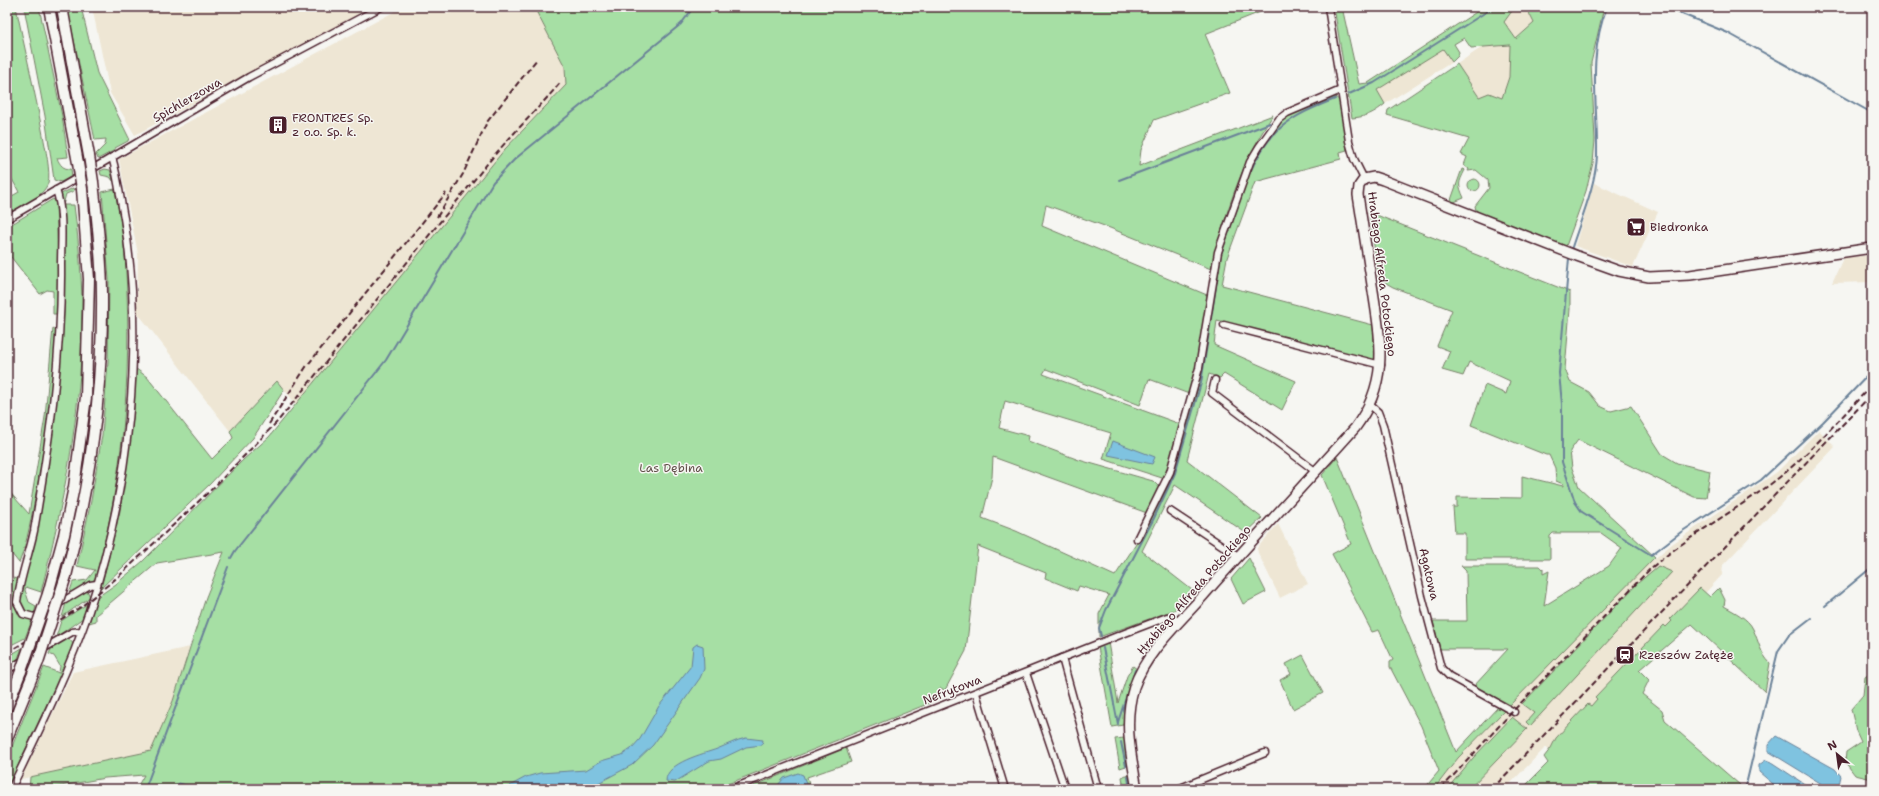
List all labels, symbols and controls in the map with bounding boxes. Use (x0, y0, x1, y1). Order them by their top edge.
street label: Spichlerzowa (150, 74, 225, 126)
place label: FRONTRES Sp. z o.o. Sp. k. (292, 110, 373, 140)
building icon: FRONTRES Sp. z o.o. Sp. k. (267, 114, 289, 136)
street label: Hrabiego Alfreda Potockiego (1364, 190, 1400, 358)
supermarket icon: Biedronka (1625, 216, 1647, 238)
place label: Biedronka (1650, 219, 1709, 235)
park label: Las Dębina (639, 460, 703, 476)
street label: Hrabiego Alfreda Potockiego (1133, 522, 1255, 658)
street label: Agatowa (1415, 546, 1443, 602)
station icon: Rzeszów Załęże (1614, 644, 1636, 666)
place label: Rzeszów Załęże (1639, 647, 1734, 663)
street label: Nefrytowa (920, 671, 984, 709)
north arrow (1817, 734, 1857, 774)
text: N (1825, 737, 1840, 754)

